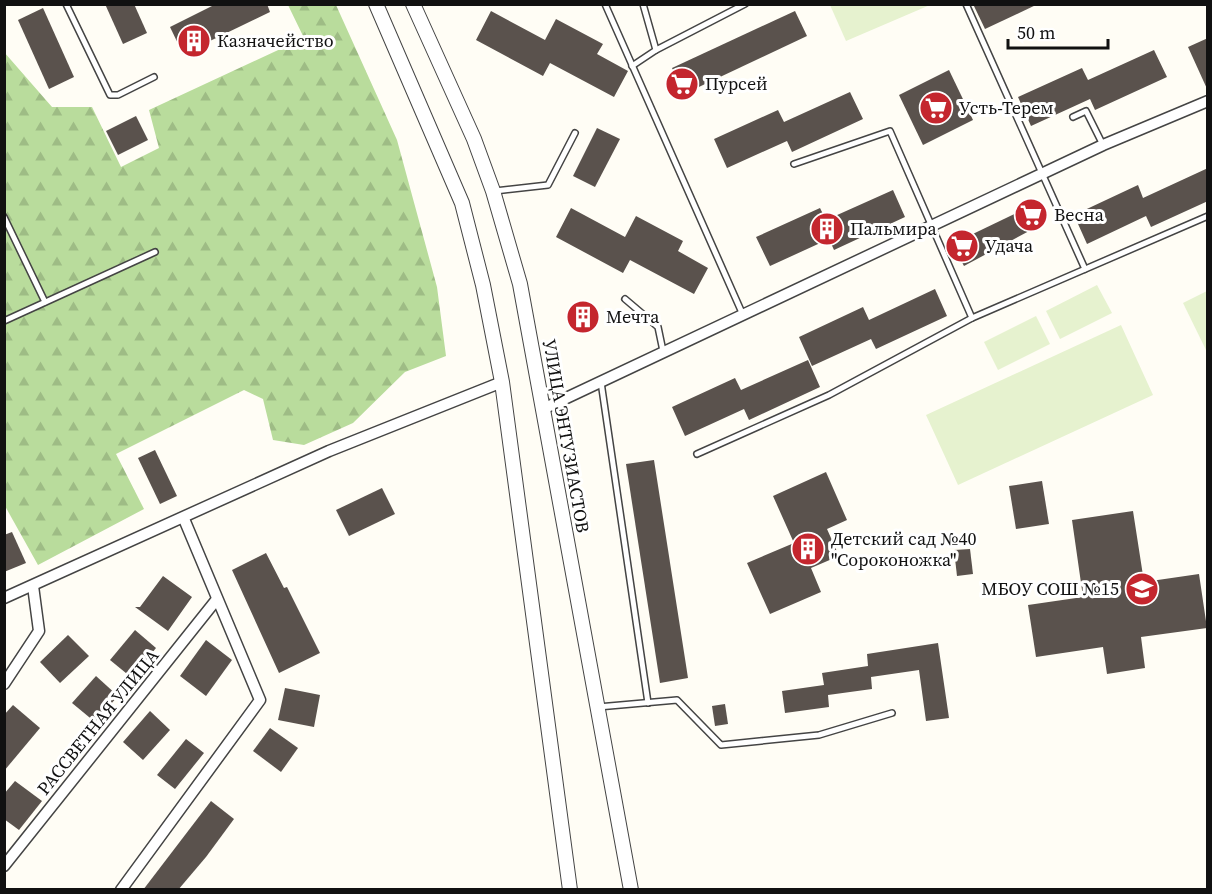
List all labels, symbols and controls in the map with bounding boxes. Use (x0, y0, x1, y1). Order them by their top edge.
scale bar (1008, 12, 1108, 50)
text: 50 m (1017, 20, 1055, 45)
building icon: Казначейство (176, 23, 212, 59)
place label: Казначейство (217, 28, 334, 53)
supermarket icon: Пурсей (664, 66, 700, 102)
place label: Пурсей (705, 71, 768, 96)
supermarket icon: Усть-Терем (918, 90, 954, 126)
place label: Усть-Терем (959, 95, 1054, 120)
supermarket icon: Весна (1013, 197, 1049, 233)
place label: Весна (1054, 202, 1105, 227)
building icon: Пальмира (809, 211, 845, 247)
place label: Пальмира (850, 216, 938, 241)
supermarket icon: Удача (944, 228, 980, 264)
place label: Удача (985, 233, 1034, 258)
building icon: Мечта (565, 299, 601, 335)
place label: Мечта (606, 304, 660, 329)
street label: УЛИЦА ЭНТУЗИАСТОВ (537, 337, 596, 535)
place label: Детский сад №40 "Сороконожка" (831, 526, 977, 572)
building icon: Детский сад №40 "Сороконожка" (790, 531, 826, 567)
school or university icon: МБОУ СОШ №15 (1124, 571, 1160, 607)
place label: МБОУ СОШ №15 (981, 576, 1119, 601)
street label: РАССВЕТНАЯ УЛИЦА (31, 643, 164, 800)

